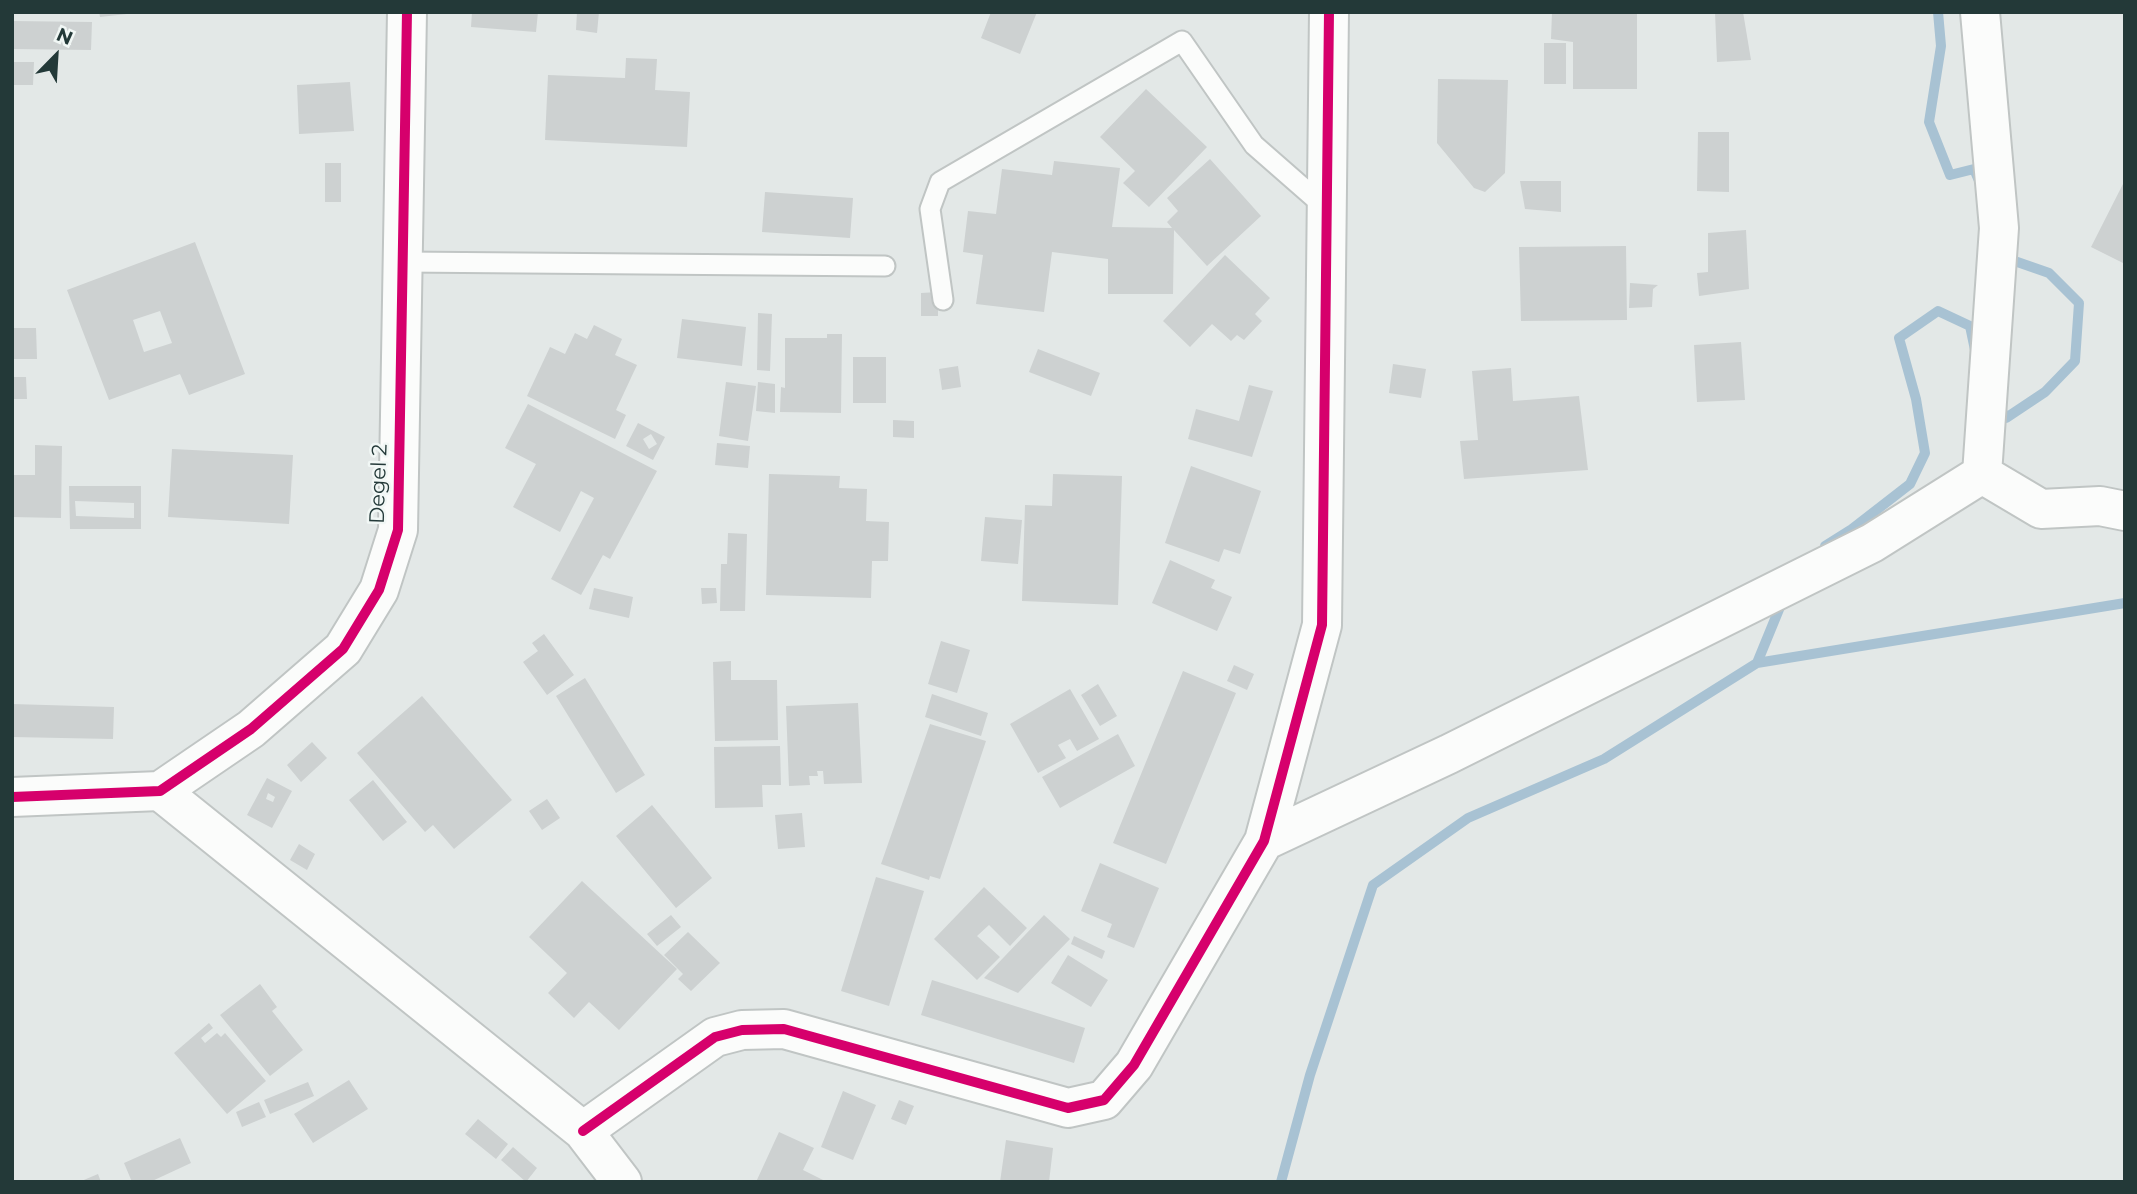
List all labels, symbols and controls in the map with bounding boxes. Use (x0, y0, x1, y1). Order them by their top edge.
north arrow (21, 21, 91, 91)
text: N (53, 23, 76, 50)
street label: Degel 2 (365, 443, 393, 525)

